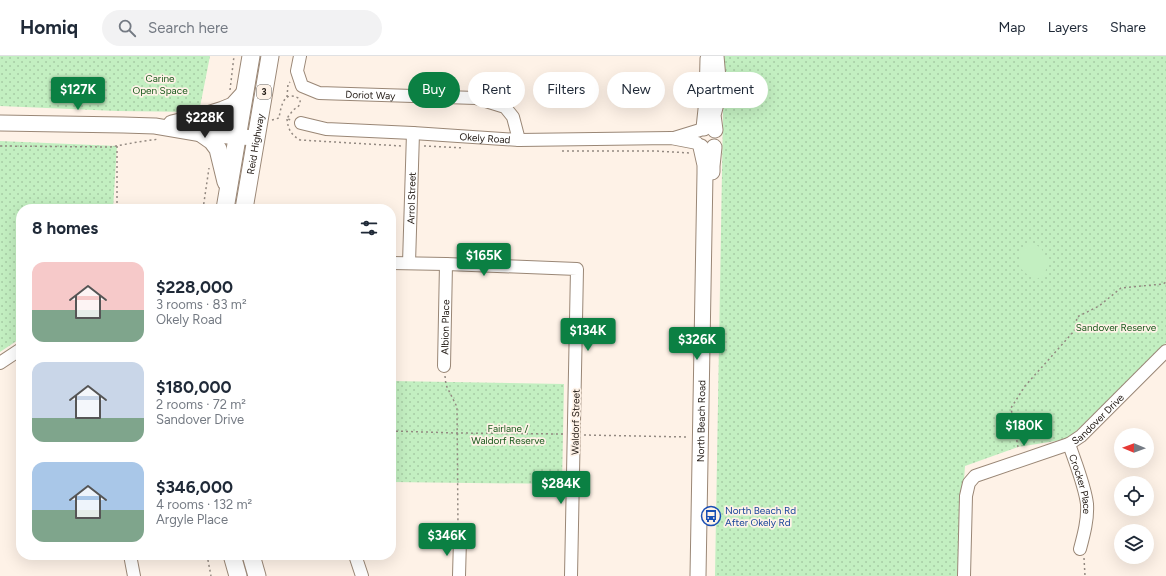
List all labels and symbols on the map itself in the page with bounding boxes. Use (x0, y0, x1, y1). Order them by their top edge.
park label: Carine Open Space (132, 72, 188, 97)
pin: $127K (50, 77, 106, 111)
road number: 3 (257, 85, 271, 99)
street label: Doriot Way (345, 88, 396, 102)
pin: $228K (177, 105, 233, 139)
street label: Reid Highway (244, 112, 267, 176)
street label: Okely Road (459, 130, 511, 146)
street label: Arrol Street (404, 172, 419, 224)
pin: $165K (456, 243, 512, 277)
street label: Albion Place (438, 299, 452, 355)
pin: $134K (560, 318, 616, 352)
park label: Sandover Reserve (1076, 321, 1157, 334)
pin: $326K (669, 327, 725, 361)
street label: North Beach Road (694, 380, 708, 462)
street label: Waldorf Street (568, 389, 583, 455)
street label: Sandover Drive (1069, 391, 1127, 448)
pin: $180K (996, 413, 1052, 447)
park label: Fairlane / Waldorf Reserve (471, 422, 545, 447)
north arrow (1114, 428, 1154, 468)
street label: Crocker Place (1066, 452, 1093, 515)
pin: $284K (533, 471, 589, 505)
place label: North Beach Rd After Okely Rd (725, 504, 796, 529)
bus stop icon: North Beach Rd After Okely Rd (700, 505, 722, 527)
pin: $346K (419, 523, 475, 557)

